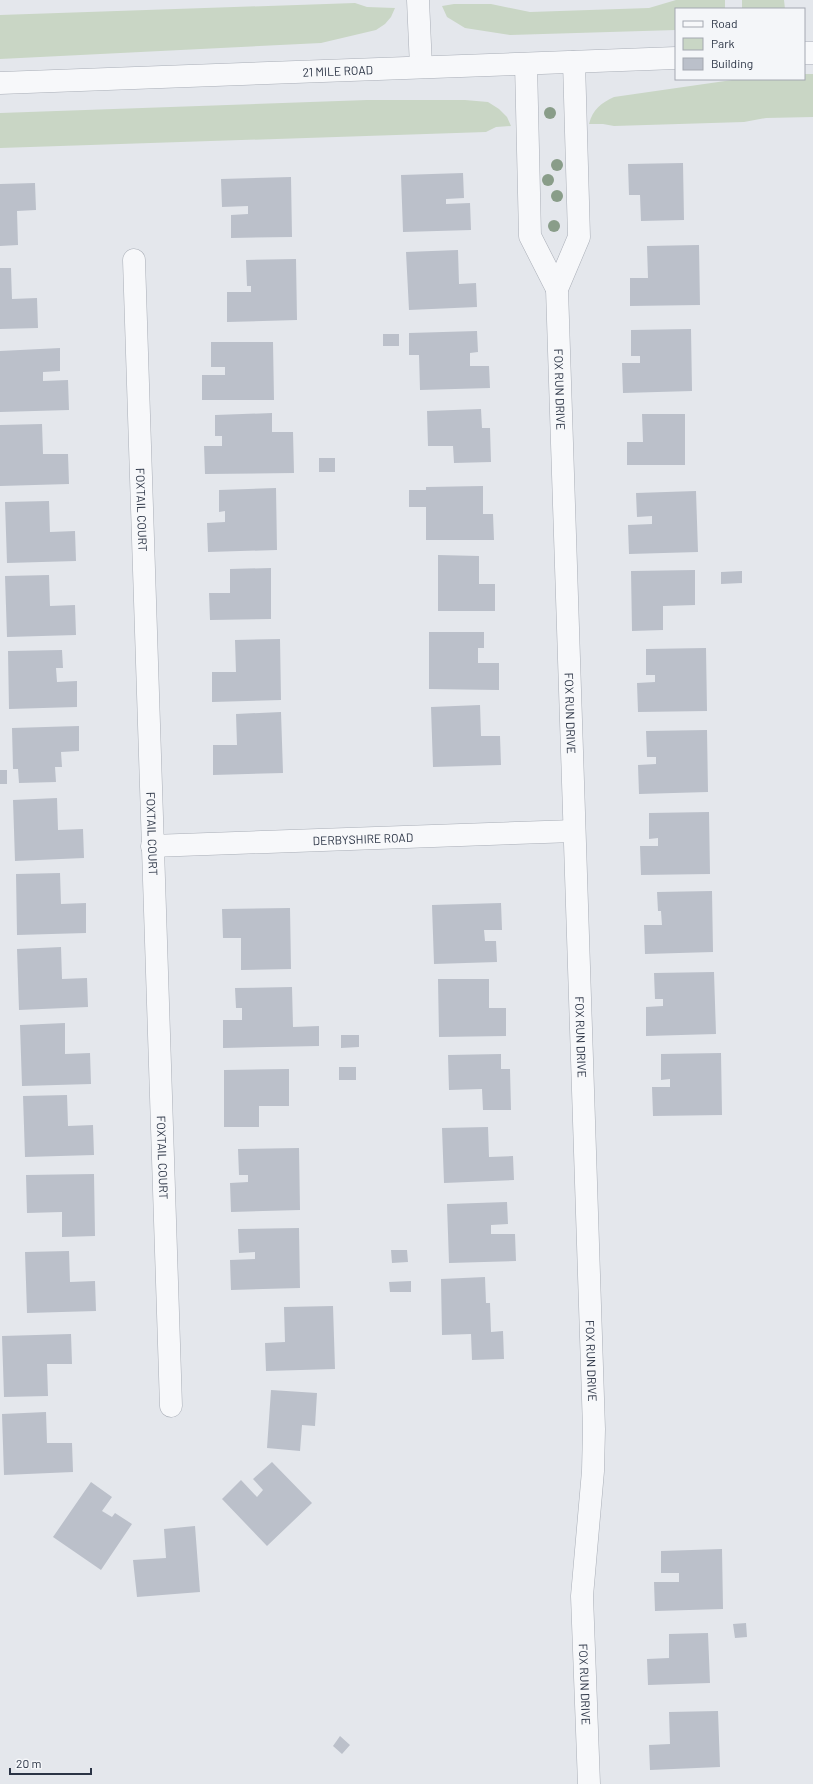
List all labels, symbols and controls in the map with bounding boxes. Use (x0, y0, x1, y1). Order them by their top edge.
legend (675, 8, 805, 80)
text: Road (711, 16, 738, 30)
text: Park (711, 36, 735, 50)
text: Building (711, 56, 753, 70)
street label: 21 MILE ROAD (302, 62, 373, 79)
street label: FOX RUN DRIVE (552, 348, 569, 430)
street label: FOXTAIL COURT (134, 468, 150, 552)
street label: FOX RUN DRIVE (562, 672, 579, 754)
street label: FOXTAIL COURT (144, 792, 161, 876)
street label: DERBYSHIRE ROAD (312, 830, 413, 847)
street label: FOX RUN DRIVE (573, 996, 590, 1078)
street label: FOXTAIL COURT (155, 1115, 171, 1200)
street label: FOX RUN DRIVE (583, 1320, 600, 1402)
street label: FOX RUN DRIVE (577, 1643, 594, 1725)
scale bar (10, 1750, 91, 1776)
text: 20 m (16, 1756, 42, 1770)

